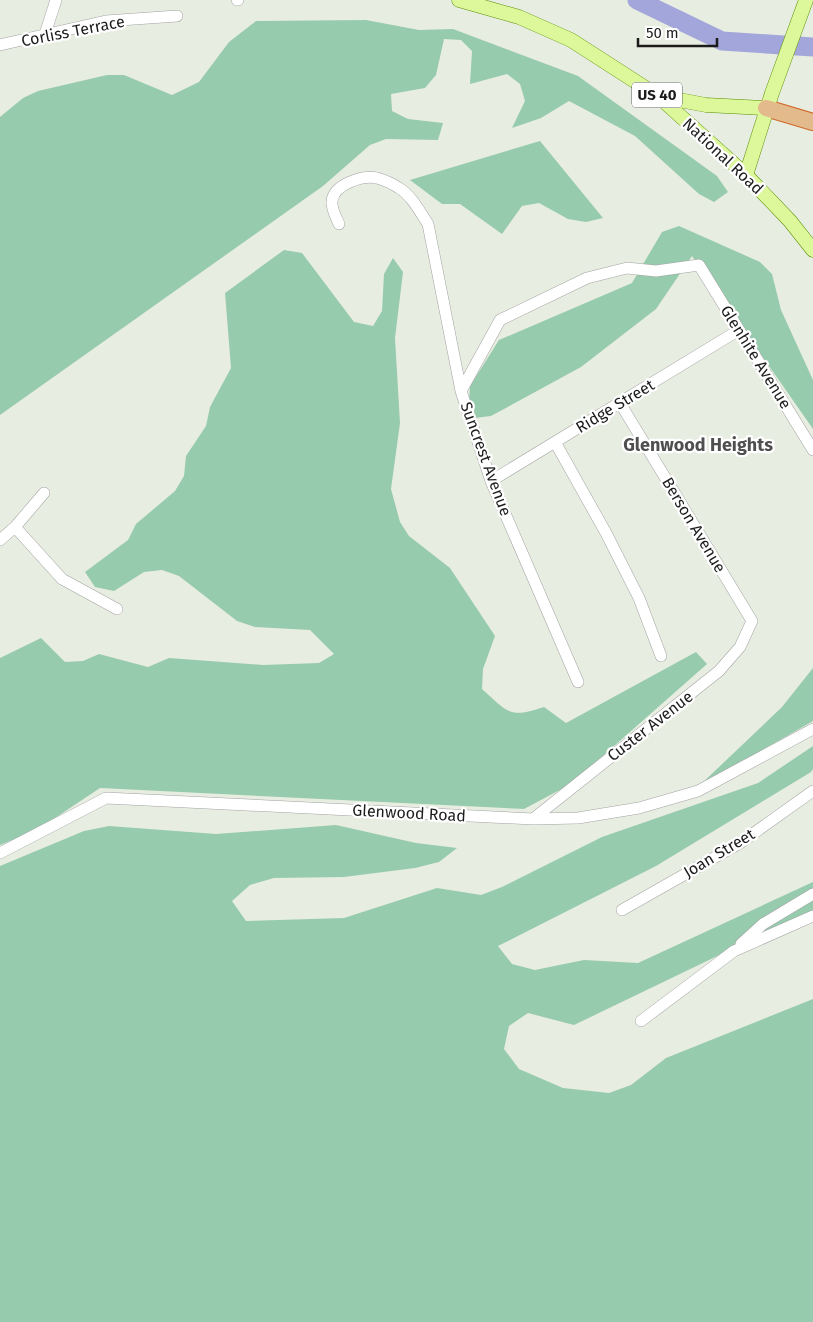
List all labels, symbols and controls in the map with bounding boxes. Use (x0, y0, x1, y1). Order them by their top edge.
street label: Corliss Terrace (20, 12, 126, 50)
scale bar (638, 15, 717, 47)
text: 50 m (646, 24, 679, 42)
road number: US 40 (632, 82, 682, 108)
street label: National Road (679, 114, 767, 198)
street label: Glenhite Avenue (717, 302, 795, 412)
street label: Ridge Street (572, 375, 658, 437)
street label: Suncrest Avenue (457, 399, 515, 519)
district label: Glenwood Heights (623, 434, 773, 456)
street label: Berson Avenue (658, 474, 730, 576)
street label: Custer Avenue (603, 687, 697, 765)
street label: Glenwood Road (352, 801, 466, 825)
street label: Joan Street (680, 824, 758, 882)

